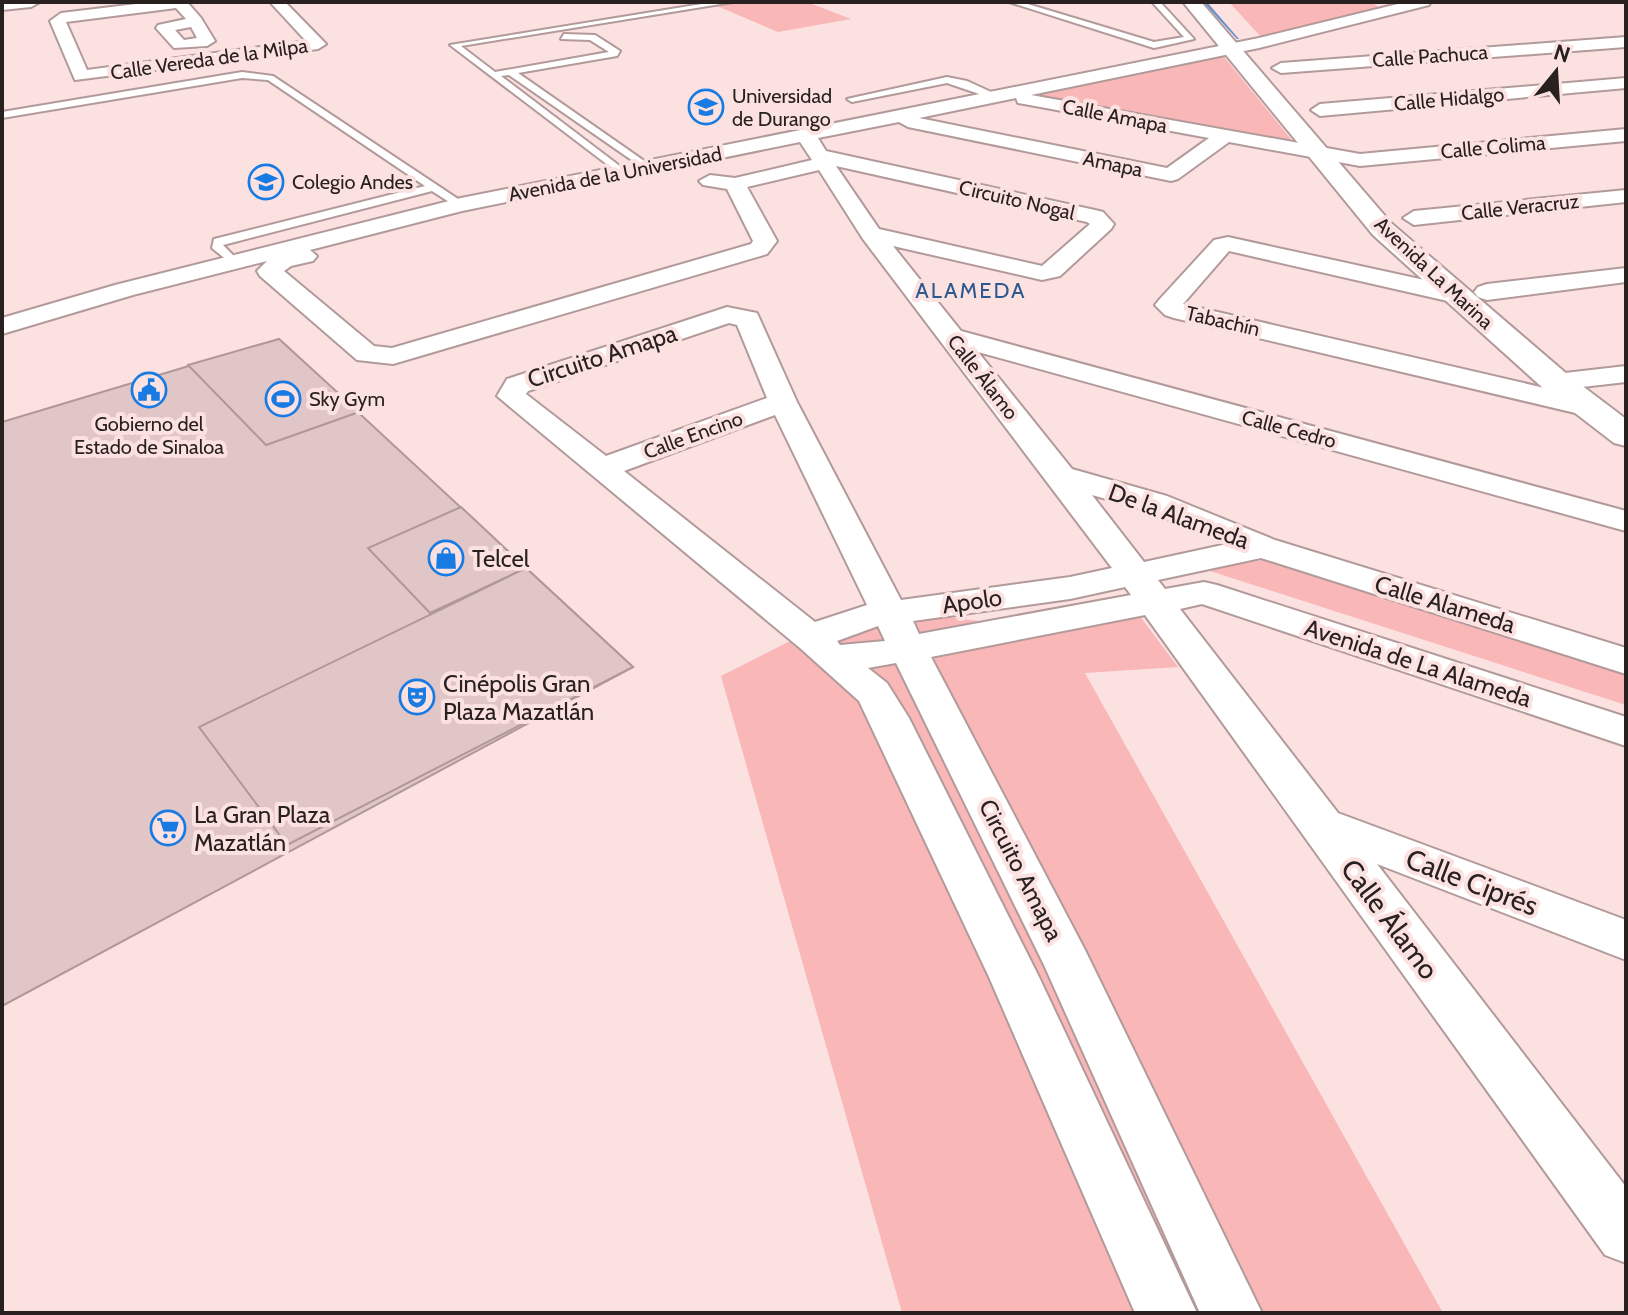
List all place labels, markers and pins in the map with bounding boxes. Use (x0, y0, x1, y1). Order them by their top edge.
place label: Universidad de Durango (732, 84, 832, 131)
school or university icon: Universidad de Durango (687, 88, 725, 126)
school or university icon: Colegio Andes (247, 163, 285, 201)
place label: Colegio Andes (292, 170, 413, 194)
public building icon: Gobierno del Estado de Sinaloa (130, 371, 168, 409)
sports icon: Sky Gym (264, 380, 302, 418)
place label: Sky Gym (309, 387, 385, 411)
place label: Gobierno del Estado de Sinaloa (74, 412, 224, 459)
shop icon: Telcel (427, 539, 465, 577)
place label: Telcel (472, 544, 530, 573)
place label: Cinépolis Gran Plaza Mazatlán (443, 669, 594, 726)
theatre icon: Cinépolis Gran Plaza Mazatlán (398, 678, 436, 716)
place label: La Gran Plaza Mazatlán (194, 800, 331, 857)
supermarket icon: La Gran Plaza Mazatlán (149, 809, 187, 847)

